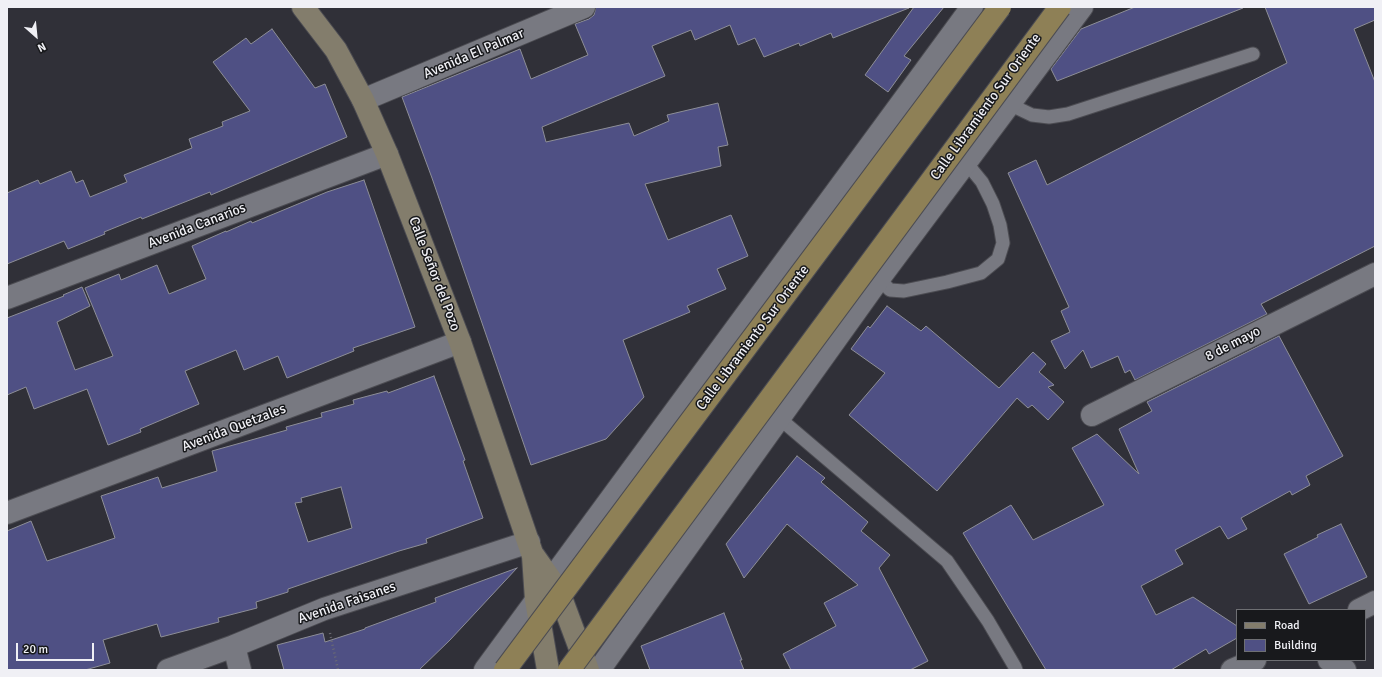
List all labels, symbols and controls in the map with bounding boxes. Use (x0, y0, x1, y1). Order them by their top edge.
north arrow (16, 16, 56, 56)
street label: Avenida El Palmar (421, 25, 527, 83)
street label: Calle Libramiento Sur Oriente (927, 30, 1045, 184)
text: N (35, 40, 48, 55)
street label: Avenida Canarios (146, 200, 248, 252)
street label: Calle Señor del Pozo (404, 215, 464, 333)
street label: Calle Libramiento Sur Oriente (693, 262, 813, 414)
street label: 8 de mayo (1203, 323, 1263, 365)
street label: Avenida Quetzales (180, 400, 288, 456)
street label: Avenida Faisanes (296, 578, 398, 628)
legend (1236, 609, 1366, 661)
text: Road (1274, 618, 1300, 633)
scale bar (18, 635, 96, 661)
text: Building (1274, 638, 1317, 653)
text: 20 m (23, 642, 48, 657)

